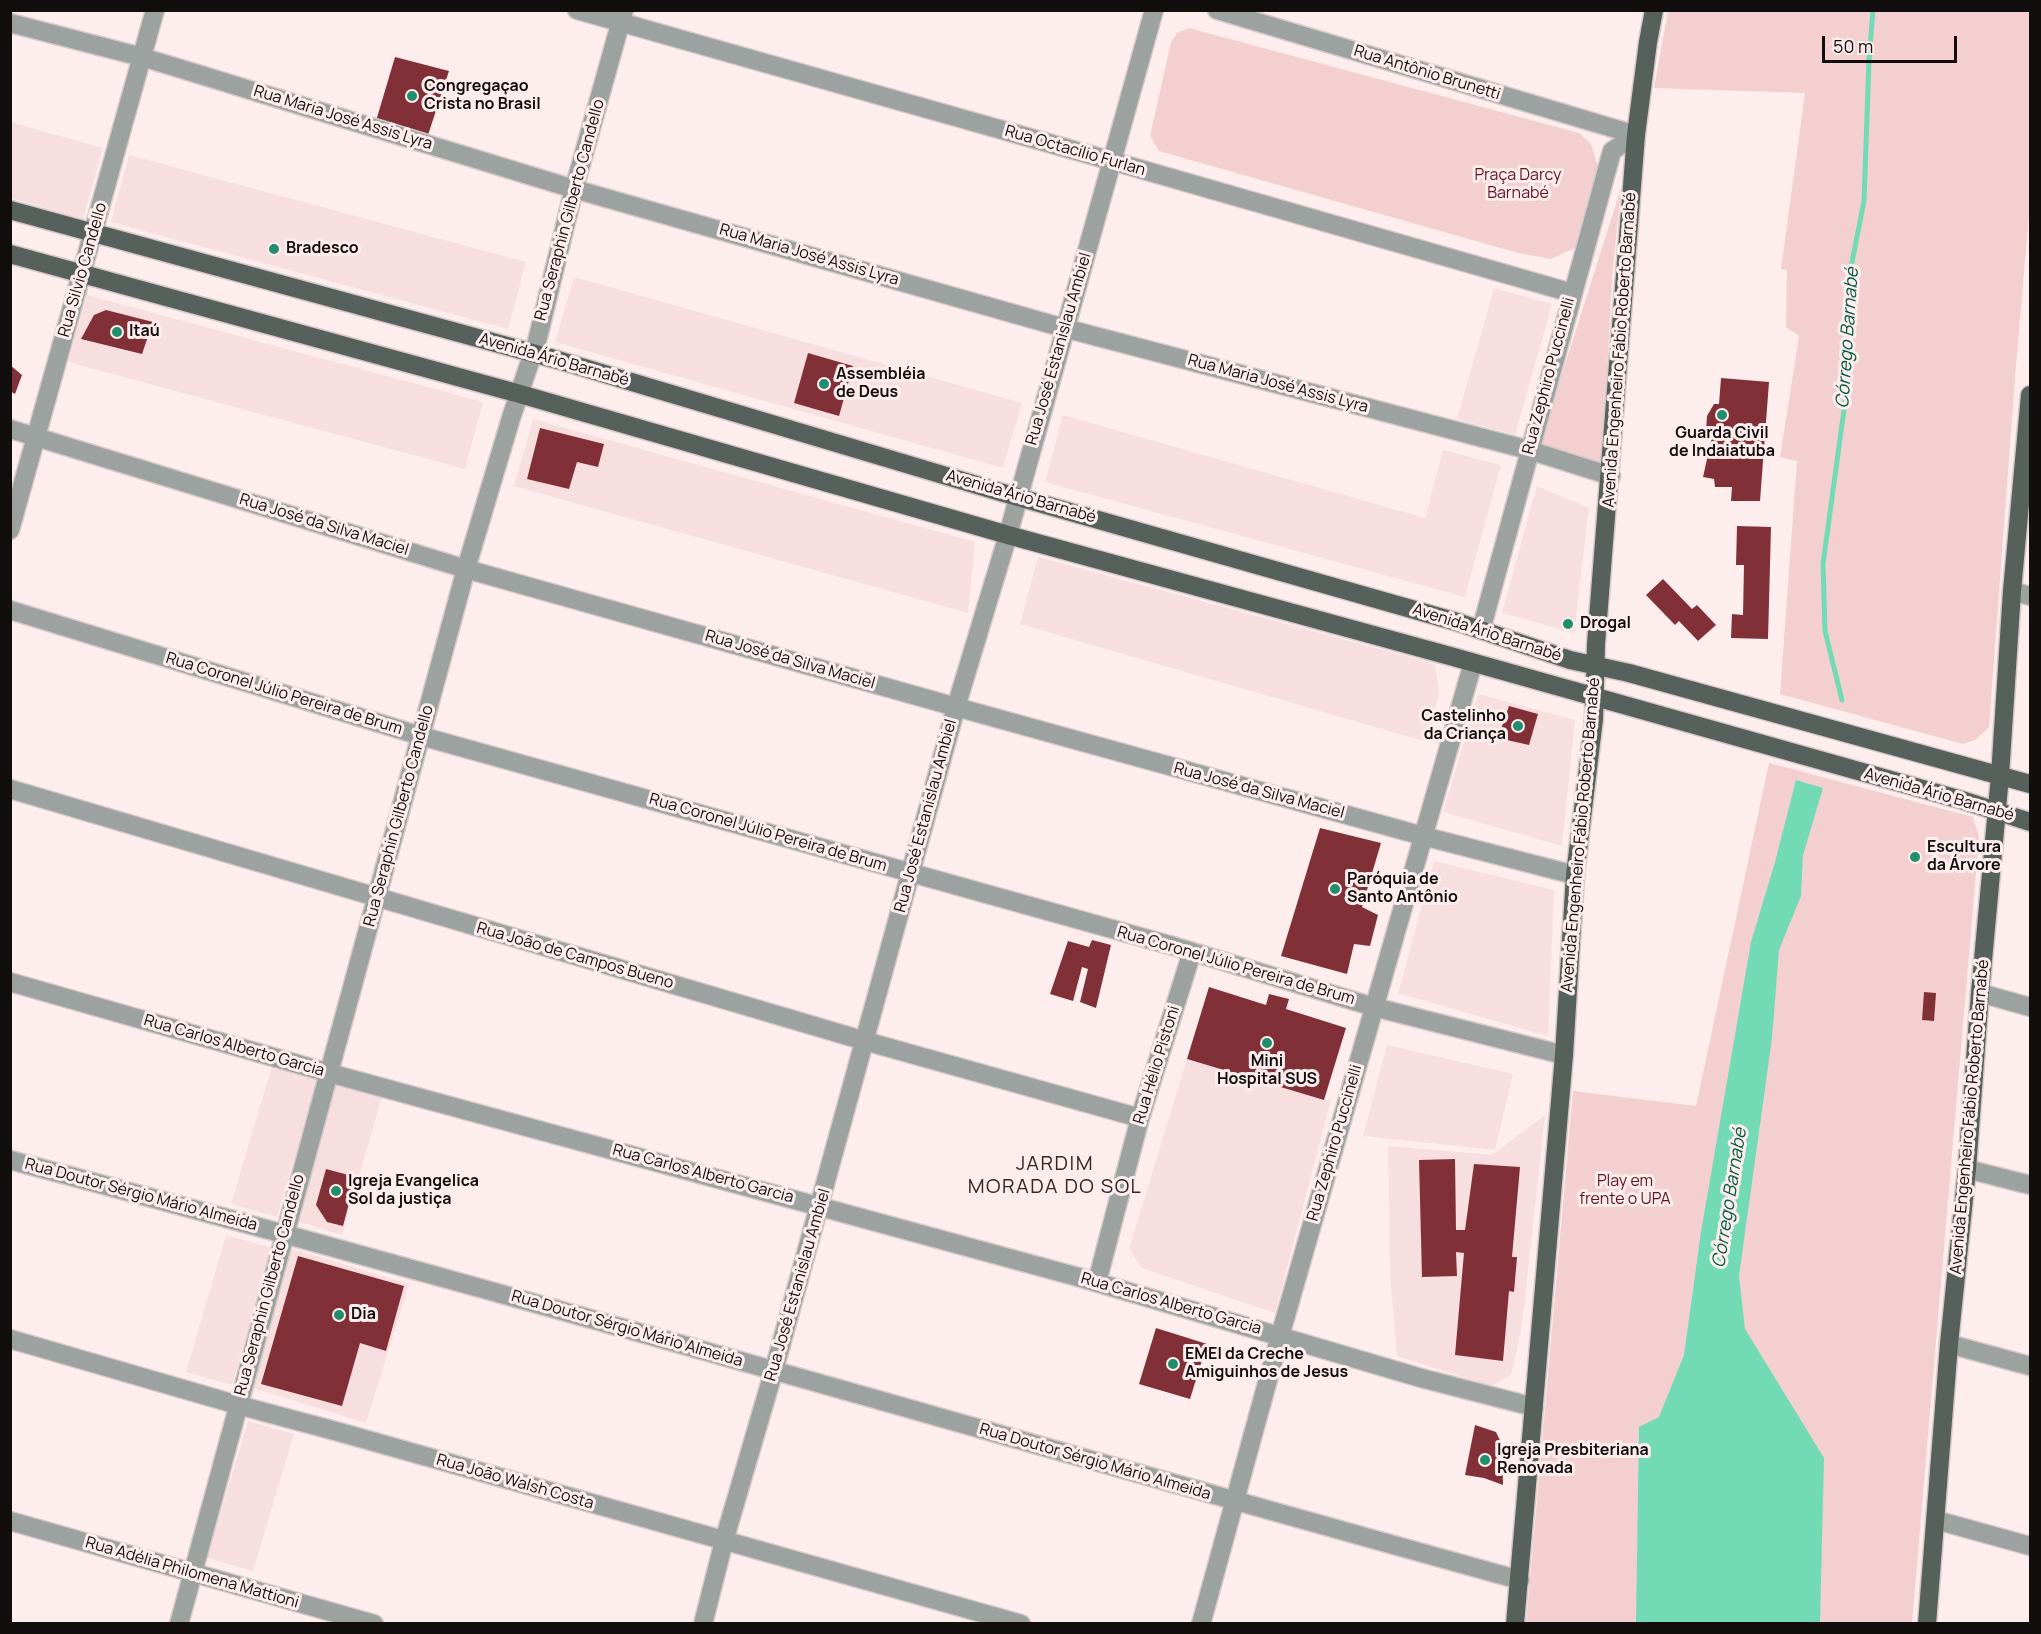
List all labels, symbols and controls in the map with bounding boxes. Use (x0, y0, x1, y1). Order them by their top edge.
scale bar (1825, 24, 1960, 62)
text: 50 m (1833, 34, 1873, 58)
street label: Rua Antônio Brunetti (1351, 42, 1503, 104)
place label: Congregaçao Crista no Brasil (424, 77, 541, 115)
street label: Rua Maria José Assis Lyra (251, 82, 435, 154)
marker: Congregaçao Crista no Brasil (405, 89, 419, 103)
street label: Rua Seraphin Gilberto Candello (531, 97, 609, 323)
street label: Rua Octacílio Furlan (1002, 122, 1148, 180)
park label: Praça Darcy Barnabé (1474, 166, 1562, 204)
street label: Avenida Engenheiro Fábio Roberto Barnabé (1599, 192, 1641, 508)
street label: Rua Silvio Candello (55, 200, 111, 340)
street label: Rua Maria José Assis Lyra (717, 220, 901, 290)
place label: Bradesco (286, 239, 359, 259)
marker: Bradesco (267, 242, 281, 256)
street label: Rua José Estanislau Ambiel (1022, 251, 1096, 447)
water label: Córrego Barnabé (1832, 267, 1864, 409)
street label: Rua Zephiro Puccinelli (1519, 295, 1579, 457)
place label: Itaú (129, 322, 160, 342)
marker: Itaú (110, 325, 124, 339)
street label: Avenida Ário Barnabé (477, 329, 631, 391)
street label: Rua Maria José Assis Lyra (1186, 351, 1370, 417)
place label: Assembléia de Deus (836, 365, 926, 403)
marker: Assembléia de Deus (817, 377, 831, 391)
marker: Guarda Civil de Indaiatuba (1715, 408, 1729, 422)
place label: Guarda Civil de Indaiatuba (1669, 424, 1775, 462)
street label: Avenida Ário Barnabé (944, 466, 1098, 528)
street label: Rua José da Silva Maciel (237, 490, 411, 560)
street label: Avenida Ário Barnabé (1410, 600, 1564, 666)
place label: Drogal (1580, 614, 1631, 634)
marker: Drogal (1561, 617, 1575, 631)
street label: Rua José da Silva Maciel (703, 627, 877, 693)
street label: Rua Coronel Júlio Pereira de Brum (163, 649, 405, 739)
street label: Avenida Engenheiro Fábio Roberto Barnabé (1558, 677, 1604, 993)
street label: Rua Seraphin Gilberto Candello (360, 703, 438, 929)
place label: Castelinho da Criança (1421, 707, 1506, 745)
street label: Rua José Estanislau Ambiel (891, 717, 961, 915)
marker: Castelinho da Criança (1511, 719, 1525, 733)
street label: Rua José da Silva Maciel (1172, 759, 1346, 823)
street label: Avenida Ário Barnabé (1862, 764, 2016, 826)
street label: Rua Coronel Júlio Pereira de Brum (647, 790, 889, 876)
place label: Escultura da Árvore (1927, 838, 2001, 876)
marker: Escultura da Árvore (1908, 850, 1922, 864)
place label: Paróquia de Santo Antônio (1347, 870, 1458, 908)
marker: Paróquia de Santo Antônio (1328, 882, 1342, 896)
street label: Rua João de Campos Bueno (474, 919, 676, 993)
street label: Rua Coronel Júlio Pereira de Brum (1115, 923, 1357, 1009)
street label: Avenida Engenheiro Fábio Roberto Barnabé (1947, 959, 1993, 1275)
street label: Rua Hélio Pistoni (1130, 1004, 1184, 1126)
street label: Rua Carlos Alberto Garcia (142, 1011, 326, 1081)
marker: Mini Hospital SUS (1260, 1036, 1274, 1050)
place label: Mini Hospital SUS (1217, 1052, 1317, 1090)
street label: Rua Zephiro Puccinelli (1303, 1063, 1367, 1223)
water label: Córrego Barnabé (1708, 1127, 1752, 1269)
street label: Rua Carlos Alberto Garcia (610, 1141, 796, 1207)
district label: JARDIM MORADA DO SOL (968, 1152, 1142, 1199)
street label: Rua Doutor Sérgio Mário Almeida (23, 1155, 259, 1235)
street label: Rua Seraphin Gilberto Candello (231, 1172, 309, 1398)
place label: Igreja Evangelica Sol da justiça (348, 1172, 479, 1210)
park label: Play em frente o UPA (1579, 1172, 1671, 1210)
marker: Igreja Evangelica Sol da justiça (329, 1184, 343, 1198)
street label: Rua José Estanislau Ambiel (761, 1187, 835, 1383)
street label: Rua Carlos Alberto Garcia (1079, 1269, 1263, 1339)
street label: Rua Doutor Sérgio Mário Almeida (509, 1287, 745, 1371)
place label: Dia (351, 1305, 376, 1325)
marker: Dia (332, 1308, 346, 1322)
place label: EMEI da Creche Amiguinhos de Jesus (1185, 1345, 1348, 1383)
marker: EMEI da Creche Amiguinhos de Jesus (1166, 1357, 1180, 1371)
street label: Rua Doutor Sérgio Mário Almeida (977, 1420, 1213, 1504)
place label: Igreja Presbiteriana Renovada (1497, 1441, 1649, 1479)
street label: Rua João Walsh Costa (434, 1450, 596, 1514)
marker: Igreja Presbiteriana Renovada (1478, 1453, 1492, 1467)
street label: Rua Adélia Philomena Mattioni (83, 1533, 301, 1613)

